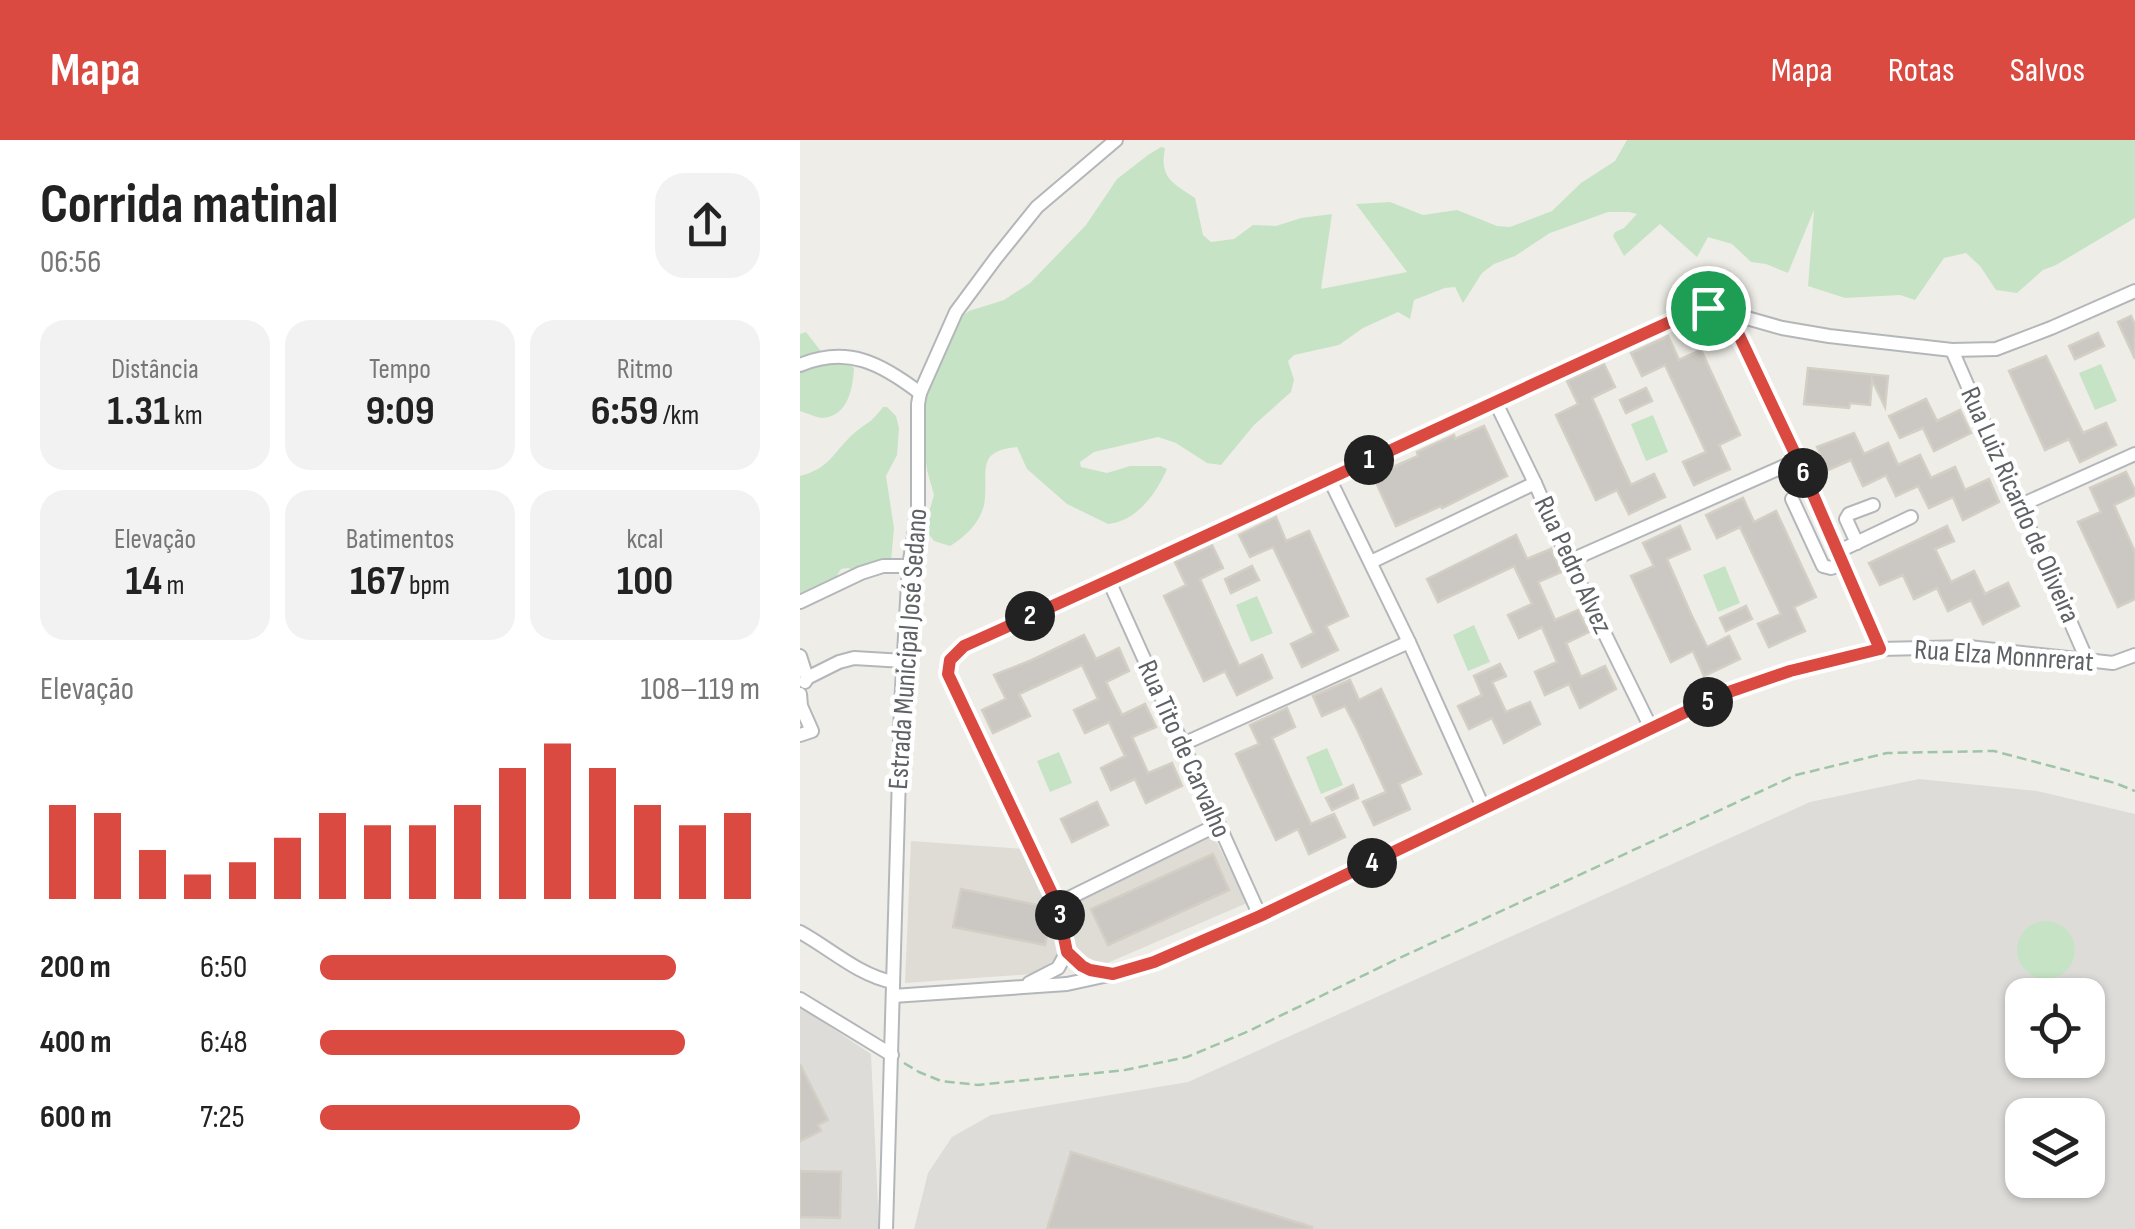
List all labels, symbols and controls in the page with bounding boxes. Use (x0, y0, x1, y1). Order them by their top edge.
text: Mapa (50, 42, 140, 99)
text: Mapa (1771, 49, 1833, 92)
text: Rotas (1888, 49, 1955, 92)
text: Salvos (2010, 49, 2085, 92)
text: Corrida matinal (40, 172, 338, 239)
button: share (655, 173, 760, 278)
text: 06:56 (40, 243, 101, 282)
pin (1666, 266, 1751, 351)
icon: arrive (1681, 281, 1736, 336)
text: Distância (111, 353, 199, 386)
text: Tempo (369, 353, 431, 386)
text: Ritmo (617, 353, 673, 386)
street label: Rua Luiz Ricardo de Oliveira (1953, 382, 2087, 628)
text: 1.31 (107, 386, 170, 437)
text: 9:09 (365, 386, 435, 437)
text: 6:59 (591, 386, 658, 437)
text: km (170, 399, 203, 432)
text: /km (658, 399, 699, 432)
pin: 1 (1344, 435, 1394, 485)
text: 1 (1364, 443, 1374, 476)
pin: 6 (1778, 448, 1828, 498)
text: 6 (1796, 456, 1810, 489)
street label: Rua Pedro Alvez (1527, 491, 1619, 639)
street label: Estrada Municipal José Sedano (882, 507, 934, 791)
text: Elevação (114, 523, 196, 556)
text: Batimentos (346, 523, 454, 556)
text: kcal (626, 523, 664, 556)
text: 14 (126, 556, 162, 607)
text: 167 (350, 556, 404, 607)
text: 100 (617, 556, 673, 607)
text: m (162, 569, 184, 602)
text: bpm (404, 569, 450, 602)
pin: 2 (1005, 591, 1055, 641)
text: 2 (1024, 599, 1036, 632)
street label: Rua Elza Monnrerat (1913, 633, 2095, 679)
street label: Rua Tito de Carvalho (1130, 655, 1238, 843)
text: Elevação (40, 670, 134, 709)
text: 108–119 m (640, 670, 760, 709)
pin: 5 (1683, 677, 1733, 727)
text: 5 (1702, 685, 1714, 718)
pin: 4 (1347, 838, 1397, 888)
text: 4 (1365, 846, 1379, 879)
pin: 3 (1035, 890, 1085, 940)
text: 3 (1054, 898, 1066, 931)
text: 200 m (40, 948, 111, 987)
text: 6:50 (200, 948, 247, 987)
map controls (2005, 978, 2105, 1198)
button: locate (2005, 978, 2105, 1078)
text: 400 m (40, 1023, 112, 1062)
text: 6:48 (200, 1023, 248, 1062)
text: 600 m (40, 1098, 112, 1137)
text: 7:25 (200, 1098, 245, 1137)
button: layers (2005, 1098, 2105, 1198)

